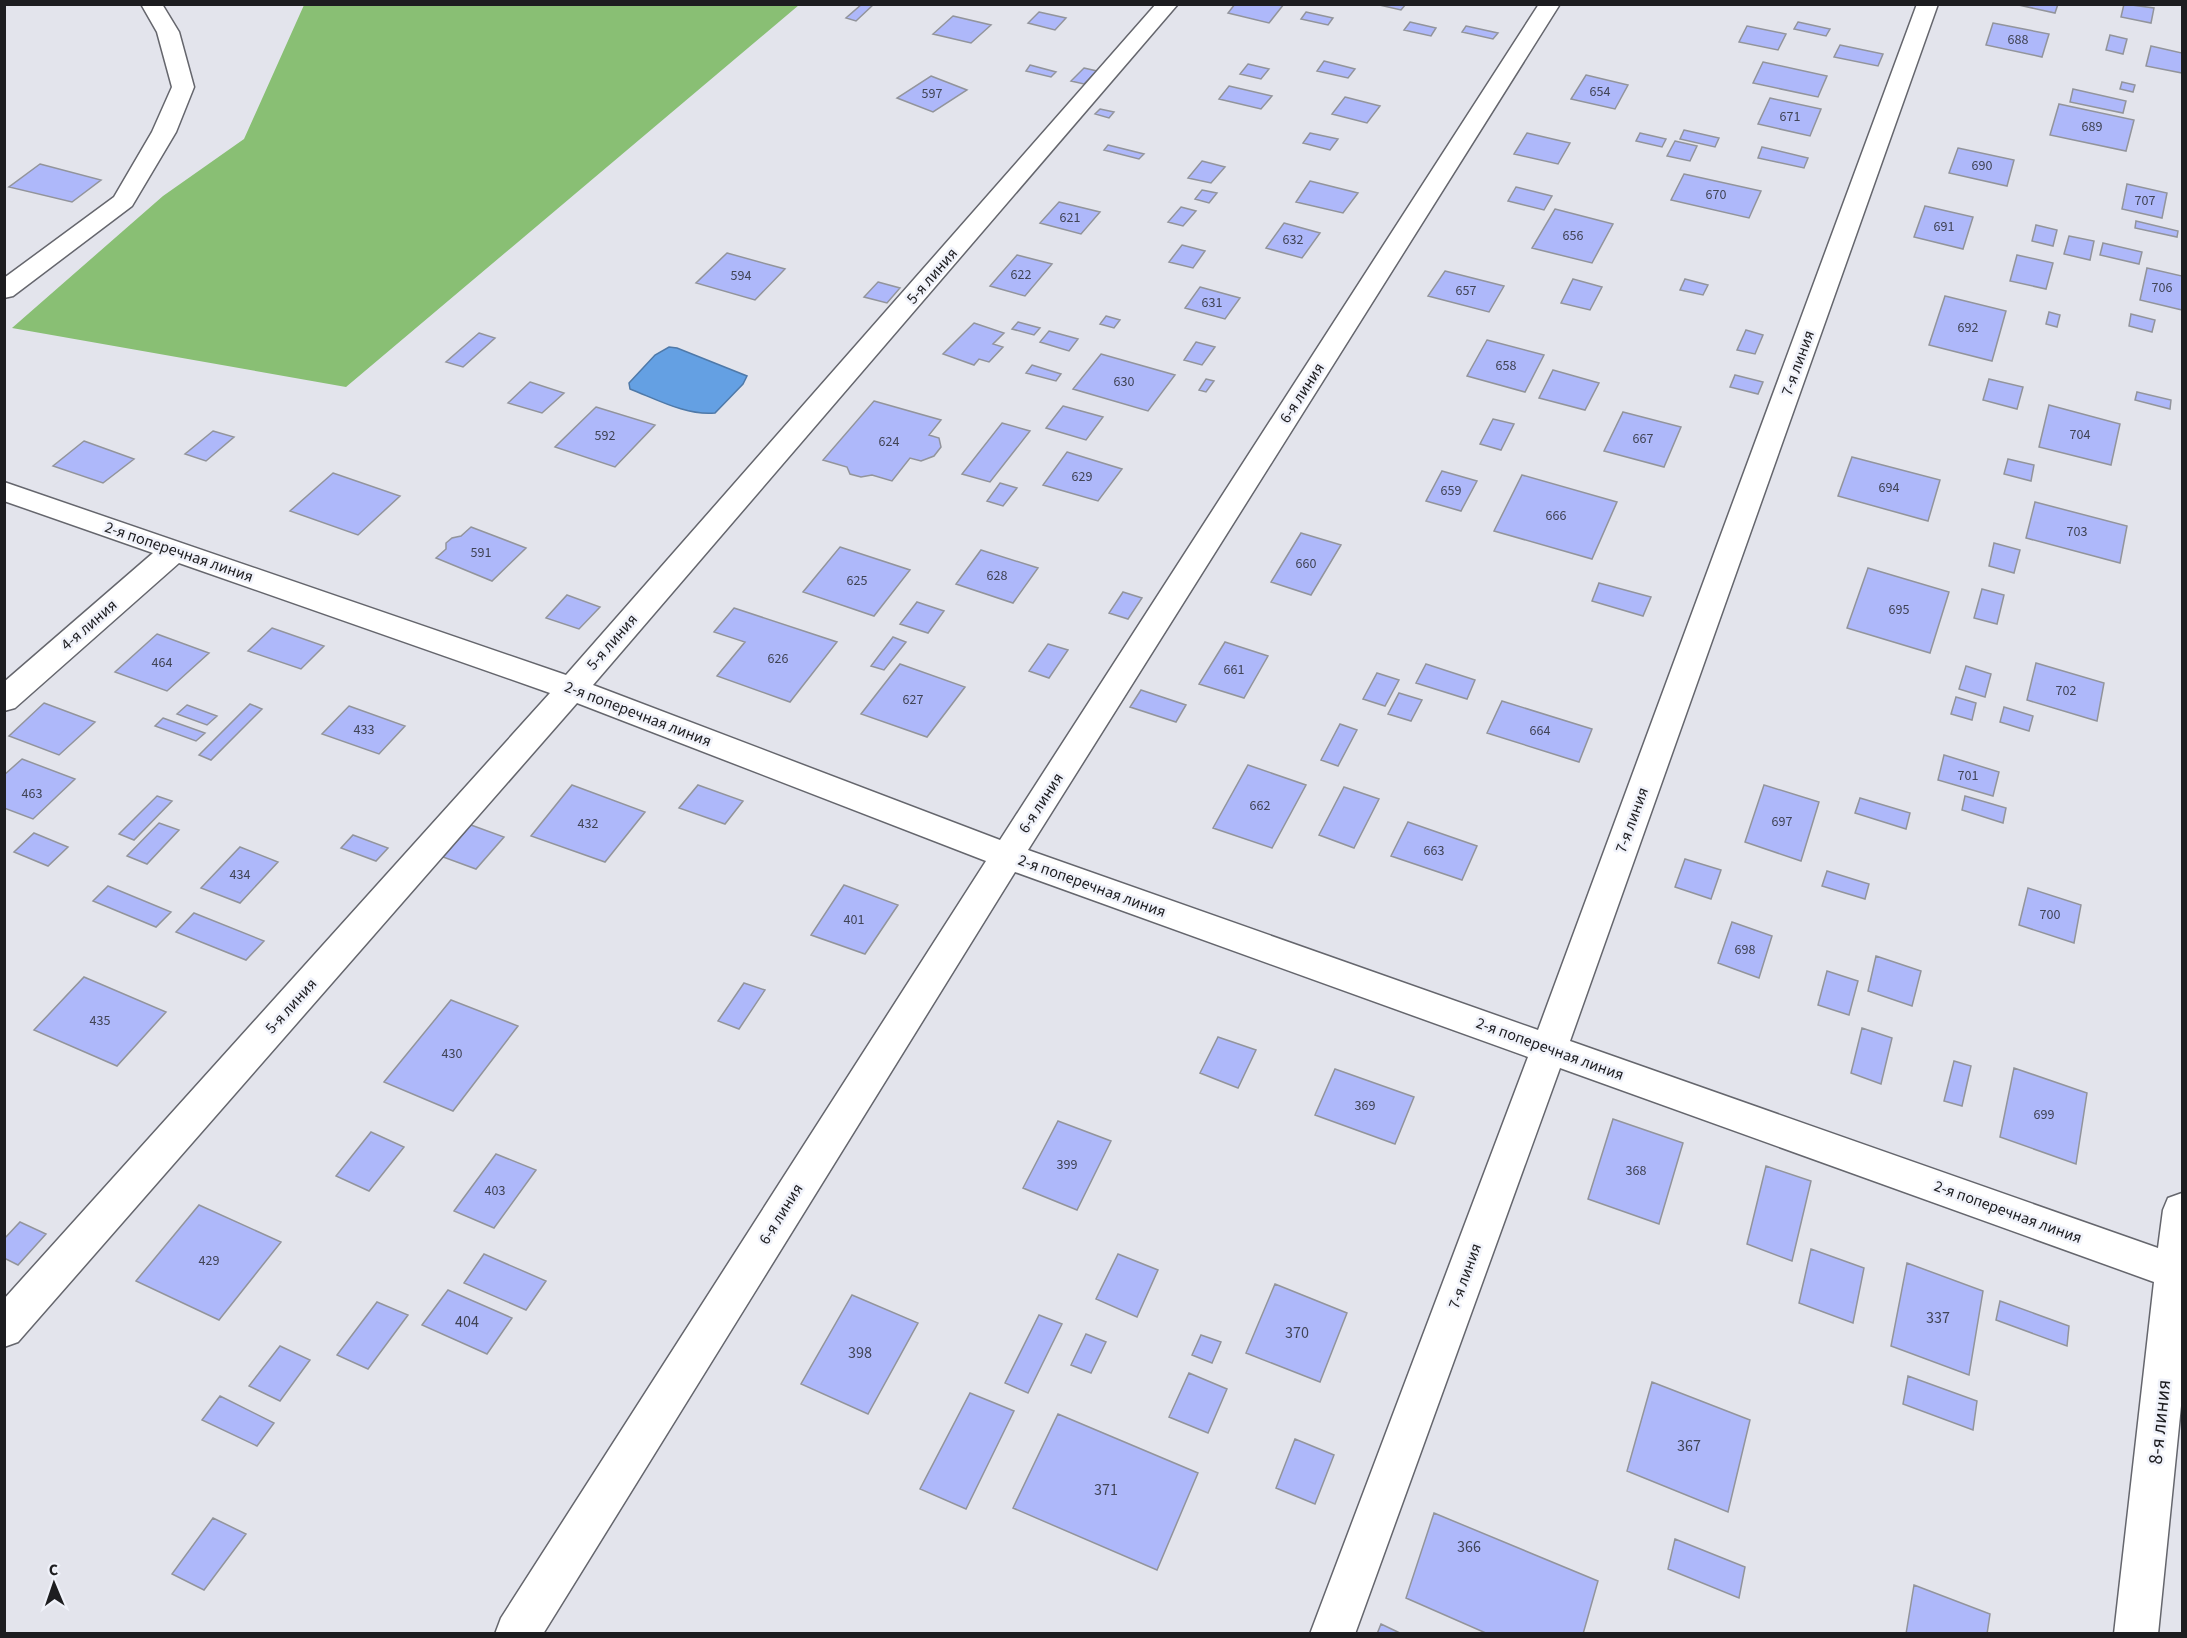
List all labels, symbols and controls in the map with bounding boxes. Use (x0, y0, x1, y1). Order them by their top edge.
house number: 688 (2008, 30, 2028, 50)
house number: 654 (1590, 82, 1610, 102)
house number: 597 (922, 84, 942, 104)
house number: 671 (1780, 107, 1800, 127)
house number: 689 (2082, 117, 2102, 137)
house number: 690 (1972, 156, 1992, 176)
house number: 670 (1706, 185, 1726, 205)
house number: 707 (2135, 191, 2155, 211)
house number: 621 (1060, 208, 1080, 228)
house number: 691 (1934, 217, 1954, 237)
house number: 656 (1563, 226, 1583, 246)
house number: 632 (1283, 230, 1303, 250)
street label: 5-я линия (901, 243, 963, 309)
house number: 622 (1011, 265, 1031, 285)
house number: 594 (731, 266, 751, 286)
house number: 706 (2152, 278, 2172, 298)
house number: 657 (1456, 281, 1476, 301)
house number: 631 (1202, 293, 1222, 313)
house number: 692 (1958, 318, 1978, 338)
street label: 7-я линия (1776, 327, 1820, 399)
house number: 658 (1496, 356, 1516, 376)
street label: 6-я линия (1274, 358, 1330, 428)
house number: 630 (1114, 372, 1134, 392)
house number: 704 (2070, 425, 2090, 445)
house number: 592 (595, 426, 615, 446)
house number: 667 (1633, 429, 1653, 449)
house number: 624 (879, 432, 899, 452)
house number: 629 (1072, 467, 1092, 487)
house number: 694 (1879, 478, 1899, 498)
house number: 659 (1441, 481, 1461, 501)
house number: 666 (1546, 506, 1566, 526)
street label: 2-я поперечная линия (102, 516, 256, 588)
house number: 703 (2067, 522, 2087, 542)
house number: 591 (471, 543, 491, 563)
house number: 660 (1296, 554, 1316, 574)
house number: 628 (987, 566, 1007, 586)
house number: 625 (847, 571, 867, 591)
street label: 4-я линия (56, 594, 122, 656)
house number: 695 (1889, 600, 1909, 620)
street label: 5-я линия (581, 609, 643, 675)
house number: 626 (768, 649, 788, 669)
house number: 464 (152, 653, 172, 673)
house number: 661 (1224, 660, 1244, 680)
street label: 2-я поперечная линия (561, 676, 715, 752)
house number: 702 (2056, 681, 2076, 701)
house number: 627 (903, 690, 923, 710)
house number: 433 (354, 720, 374, 740)
house number: 664 (1530, 721, 1550, 741)
house number: 701 (1958, 766, 1978, 786)
street label: 6-я линия (1013, 768, 1069, 838)
house number: 463 (22, 784, 42, 804)
street label: 7-я линия (1610, 784, 1654, 856)
house number: 662 (1250, 796, 1270, 816)
house number: 697 (1772, 812, 1792, 832)
house number: 432 (578, 814, 598, 834)
house number: 663 (1424, 841, 1444, 861)
street label: 2-я поперечная линия (1015, 849, 1169, 923)
house number: 434 (230, 865, 250, 885)
house number: 700 (2040, 905, 2060, 925)
house number: 401 (844, 910, 864, 930)
house number: 698 (1735, 940, 1755, 960)
street label: 5-я линия (260, 973, 322, 1039)
house number: 435 (90, 1011, 110, 1031)
street label: 2-я поперечная линия (1473, 1012, 1627, 1086)
house number: 430 (442, 1044, 462, 1064)
house number: 369 (1355, 1096, 1375, 1116)
house number: 699 (2034, 1105, 2054, 1125)
house number: 399 (1057, 1155, 1077, 1175)
house number: 368 (1626, 1161, 1646, 1181)
street label: 2-я поперечная линия (1931, 1175, 2085, 1249)
street label: 6-я линия (754, 1179, 808, 1249)
house number: 403 (485, 1181, 505, 1201)
street label: 7-я линия (1443, 1240, 1487, 1312)
house number: 429 (199, 1251, 219, 1271)
house number: 337 (1926, 1307, 1950, 1329)
house number: 404 (455, 1311, 479, 1333)
house number: 370 (1285, 1322, 1309, 1344)
house number: 398 (848, 1342, 872, 1364)
street label: 8-я линия (2142, 1378, 2178, 1466)
house number: 367 (1677, 1435, 1701, 1457)
house number: 371 (1094, 1479, 1118, 1501)
house number: 366 (1457, 1536, 1481, 1558)
north arrow (24, 1554, 84, 1614)
text: С (48, 1559, 59, 1581)

